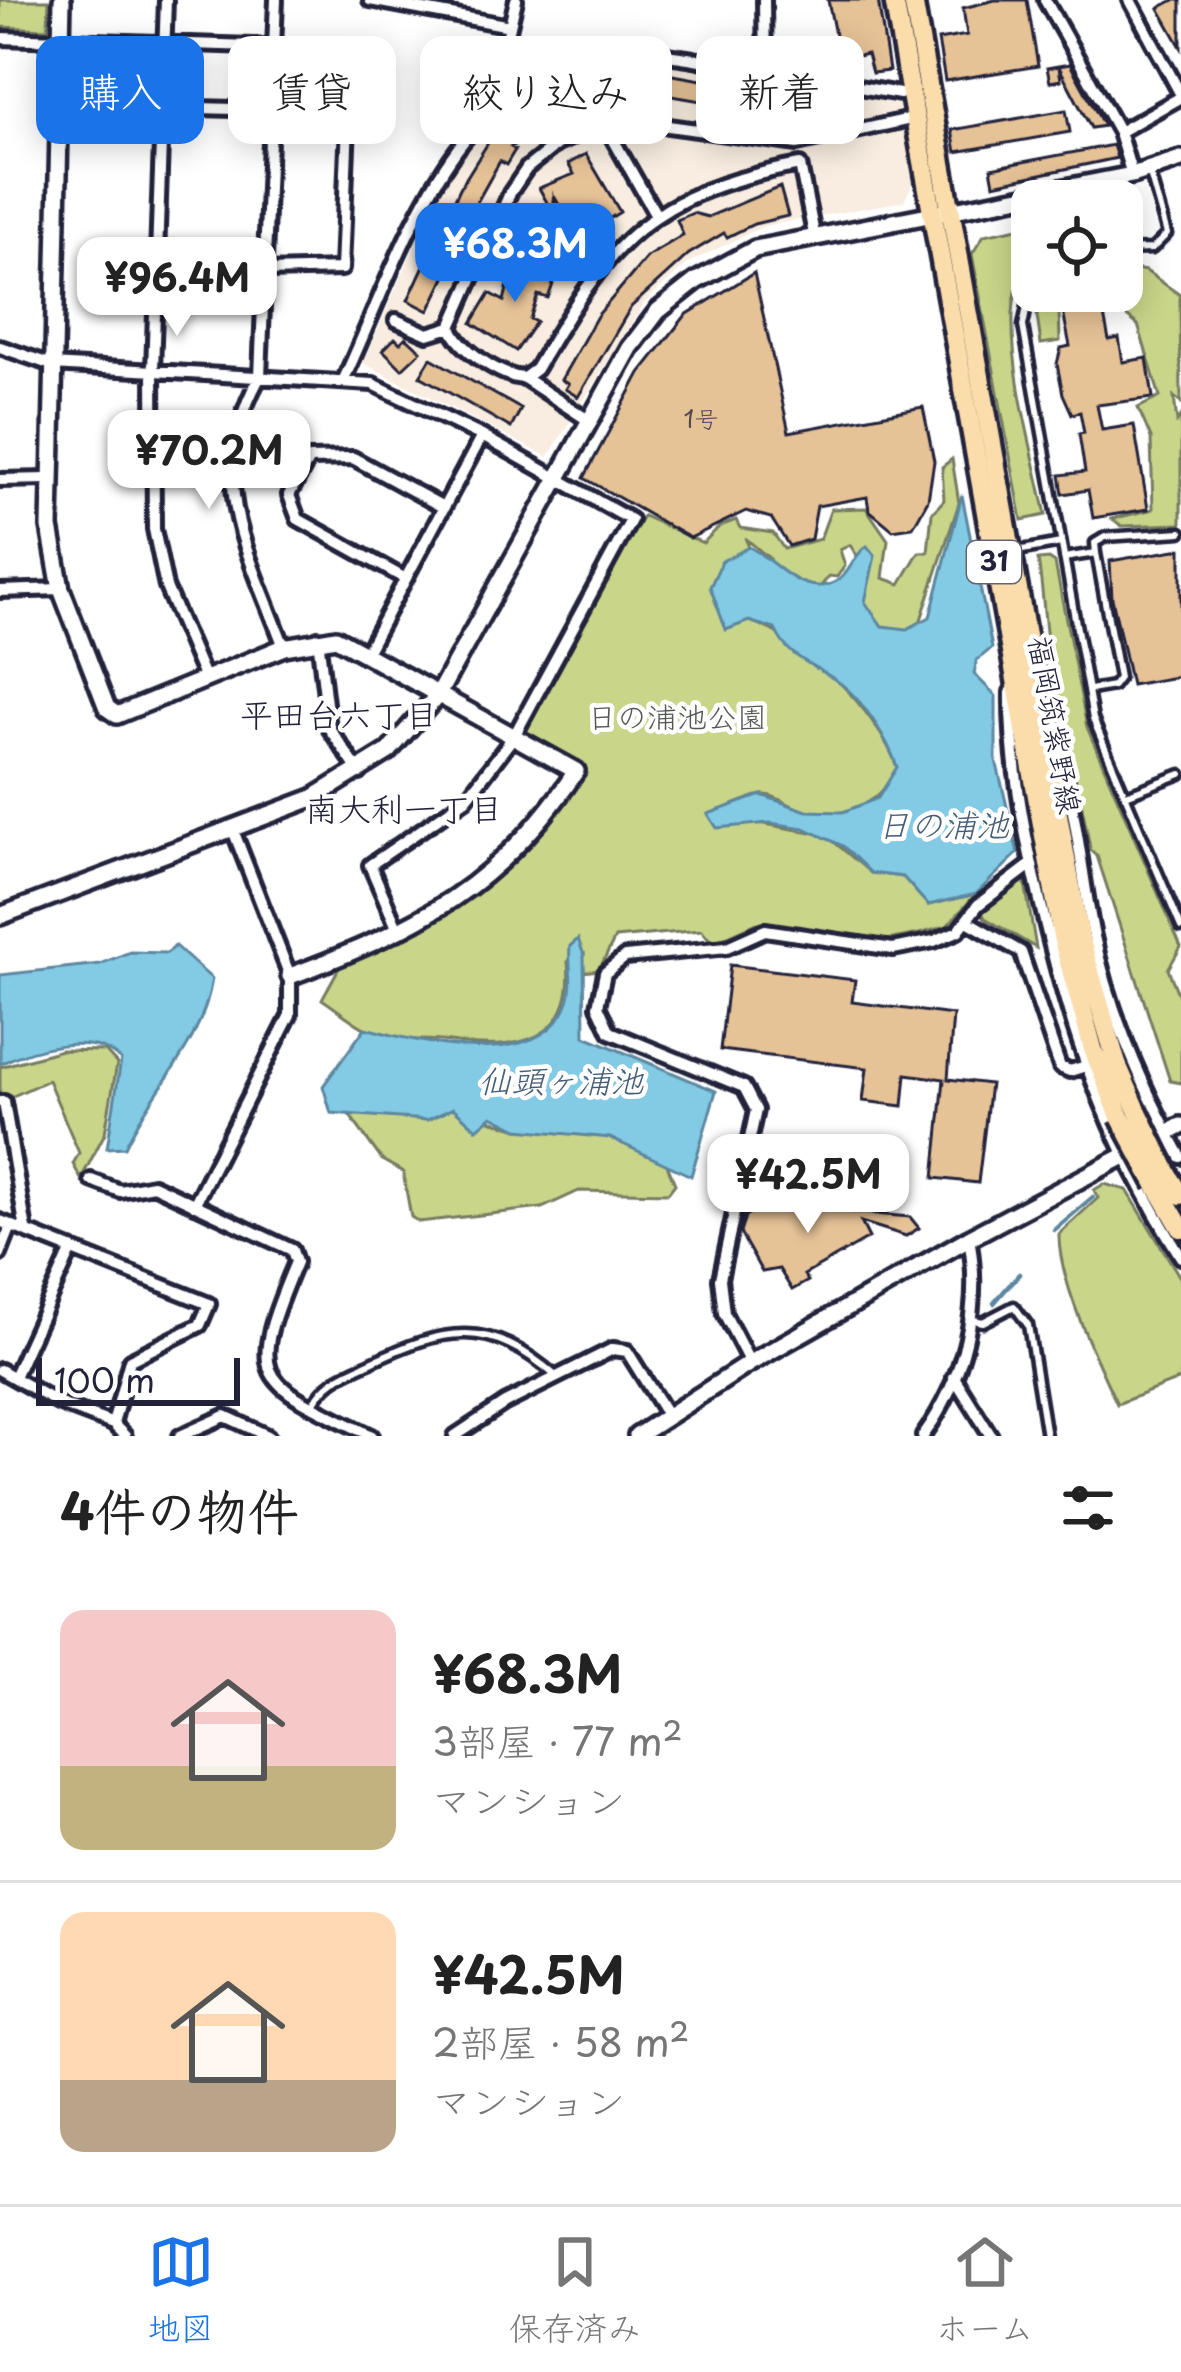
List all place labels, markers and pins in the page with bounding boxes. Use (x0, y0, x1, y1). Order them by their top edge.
pin: ¥68.3M (417, 203, 613, 305)
pin: ¥96.4M (79, 237, 275, 339)
pin: ¥70.2M (111, 410, 307, 512)
pin: ¥42.5M (710, 1134, 906, 1236)

